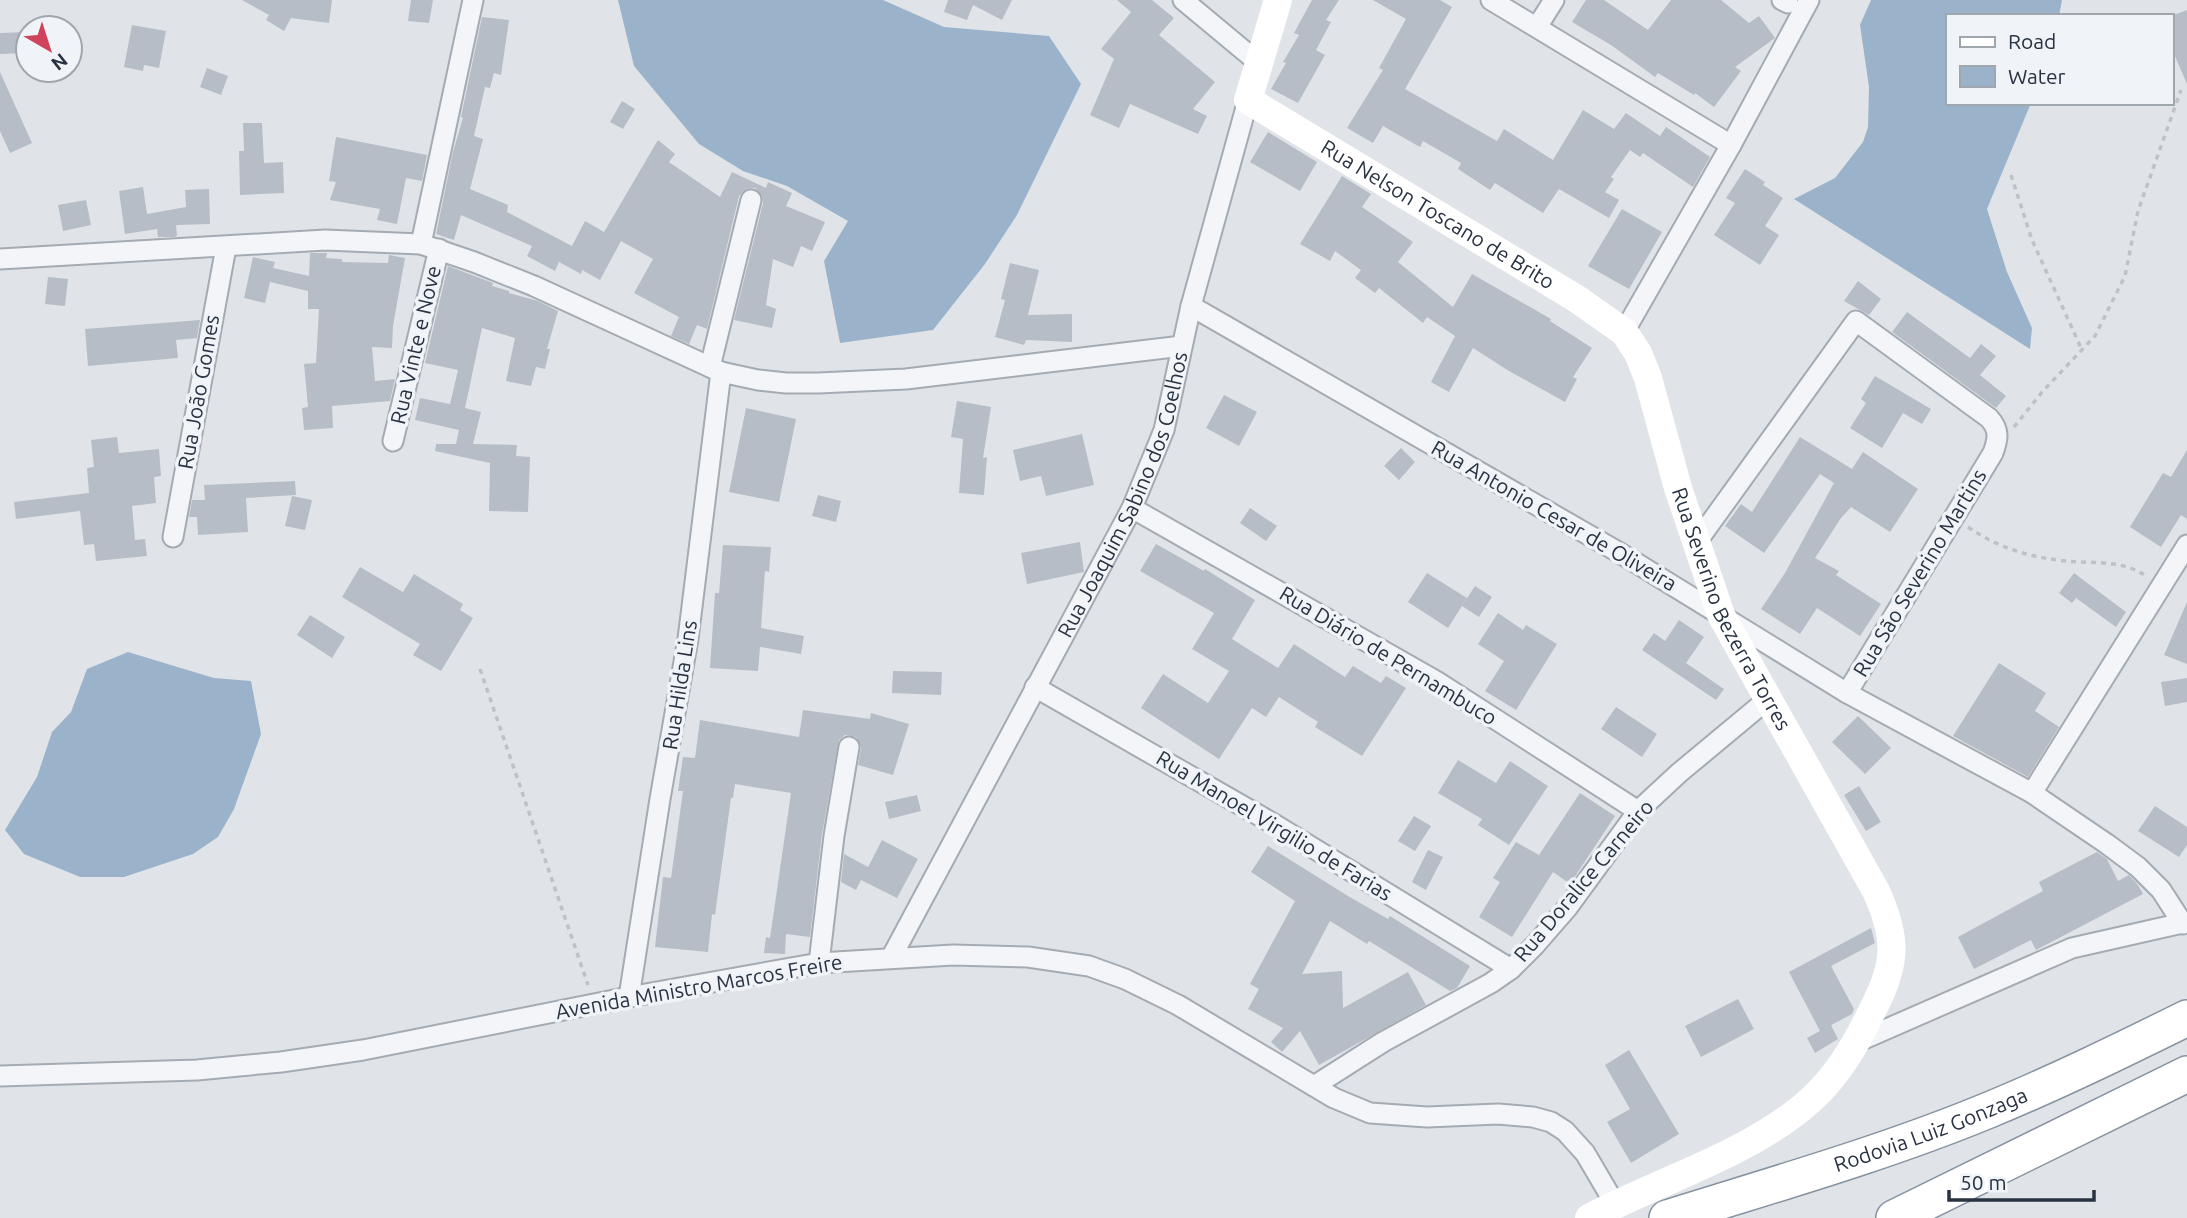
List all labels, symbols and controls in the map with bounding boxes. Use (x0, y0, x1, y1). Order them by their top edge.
north arrow (14, 14, 84, 84)
legend (1946, 14, 2173, 105)
text: Road (2008, 29, 2056, 53)
text: N (47, 49, 72, 75)
text: Water (2008, 64, 2066, 88)
street label: Rua Nelson Toscano de Brito (1317, 134, 1559, 294)
street label: Rua Vinte e Nove (385, 263, 445, 426)
street label: Rua João Gomes (173, 313, 223, 471)
street label: Rua Joaquim Sabino dos Coelhos (1052, 349, 1192, 641)
street label: Rua Antonio Cesar de Oliveira (1428, 435, 1681, 595)
street label: Rua São Severino Martins (1848, 464, 1991, 680)
street label: Rua Severino Bezerra Torres (1668, 484, 1796, 734)
street label: Rua Diário de Pernambuco (1276, 581, 1501, 730)
street label: Rua Hilda Lins (657, 618, 701, 751)
street label: Rua Manoel Virgilio de Farias (1152, 745, 1397, 905)
street label: Rua Doralice Carneiro (1509, 795, 1658, 966)
street label: Avenida Ministro Marcos Freire (554, 949, 844, 1023)
street label: Rodovia Luiz Gonzaga (1831, 1082, 2031, 1176)
scale bar (1949, 1158, 2094, 1202)
text: 50 m (1960, 1170, 2007, 1194)

